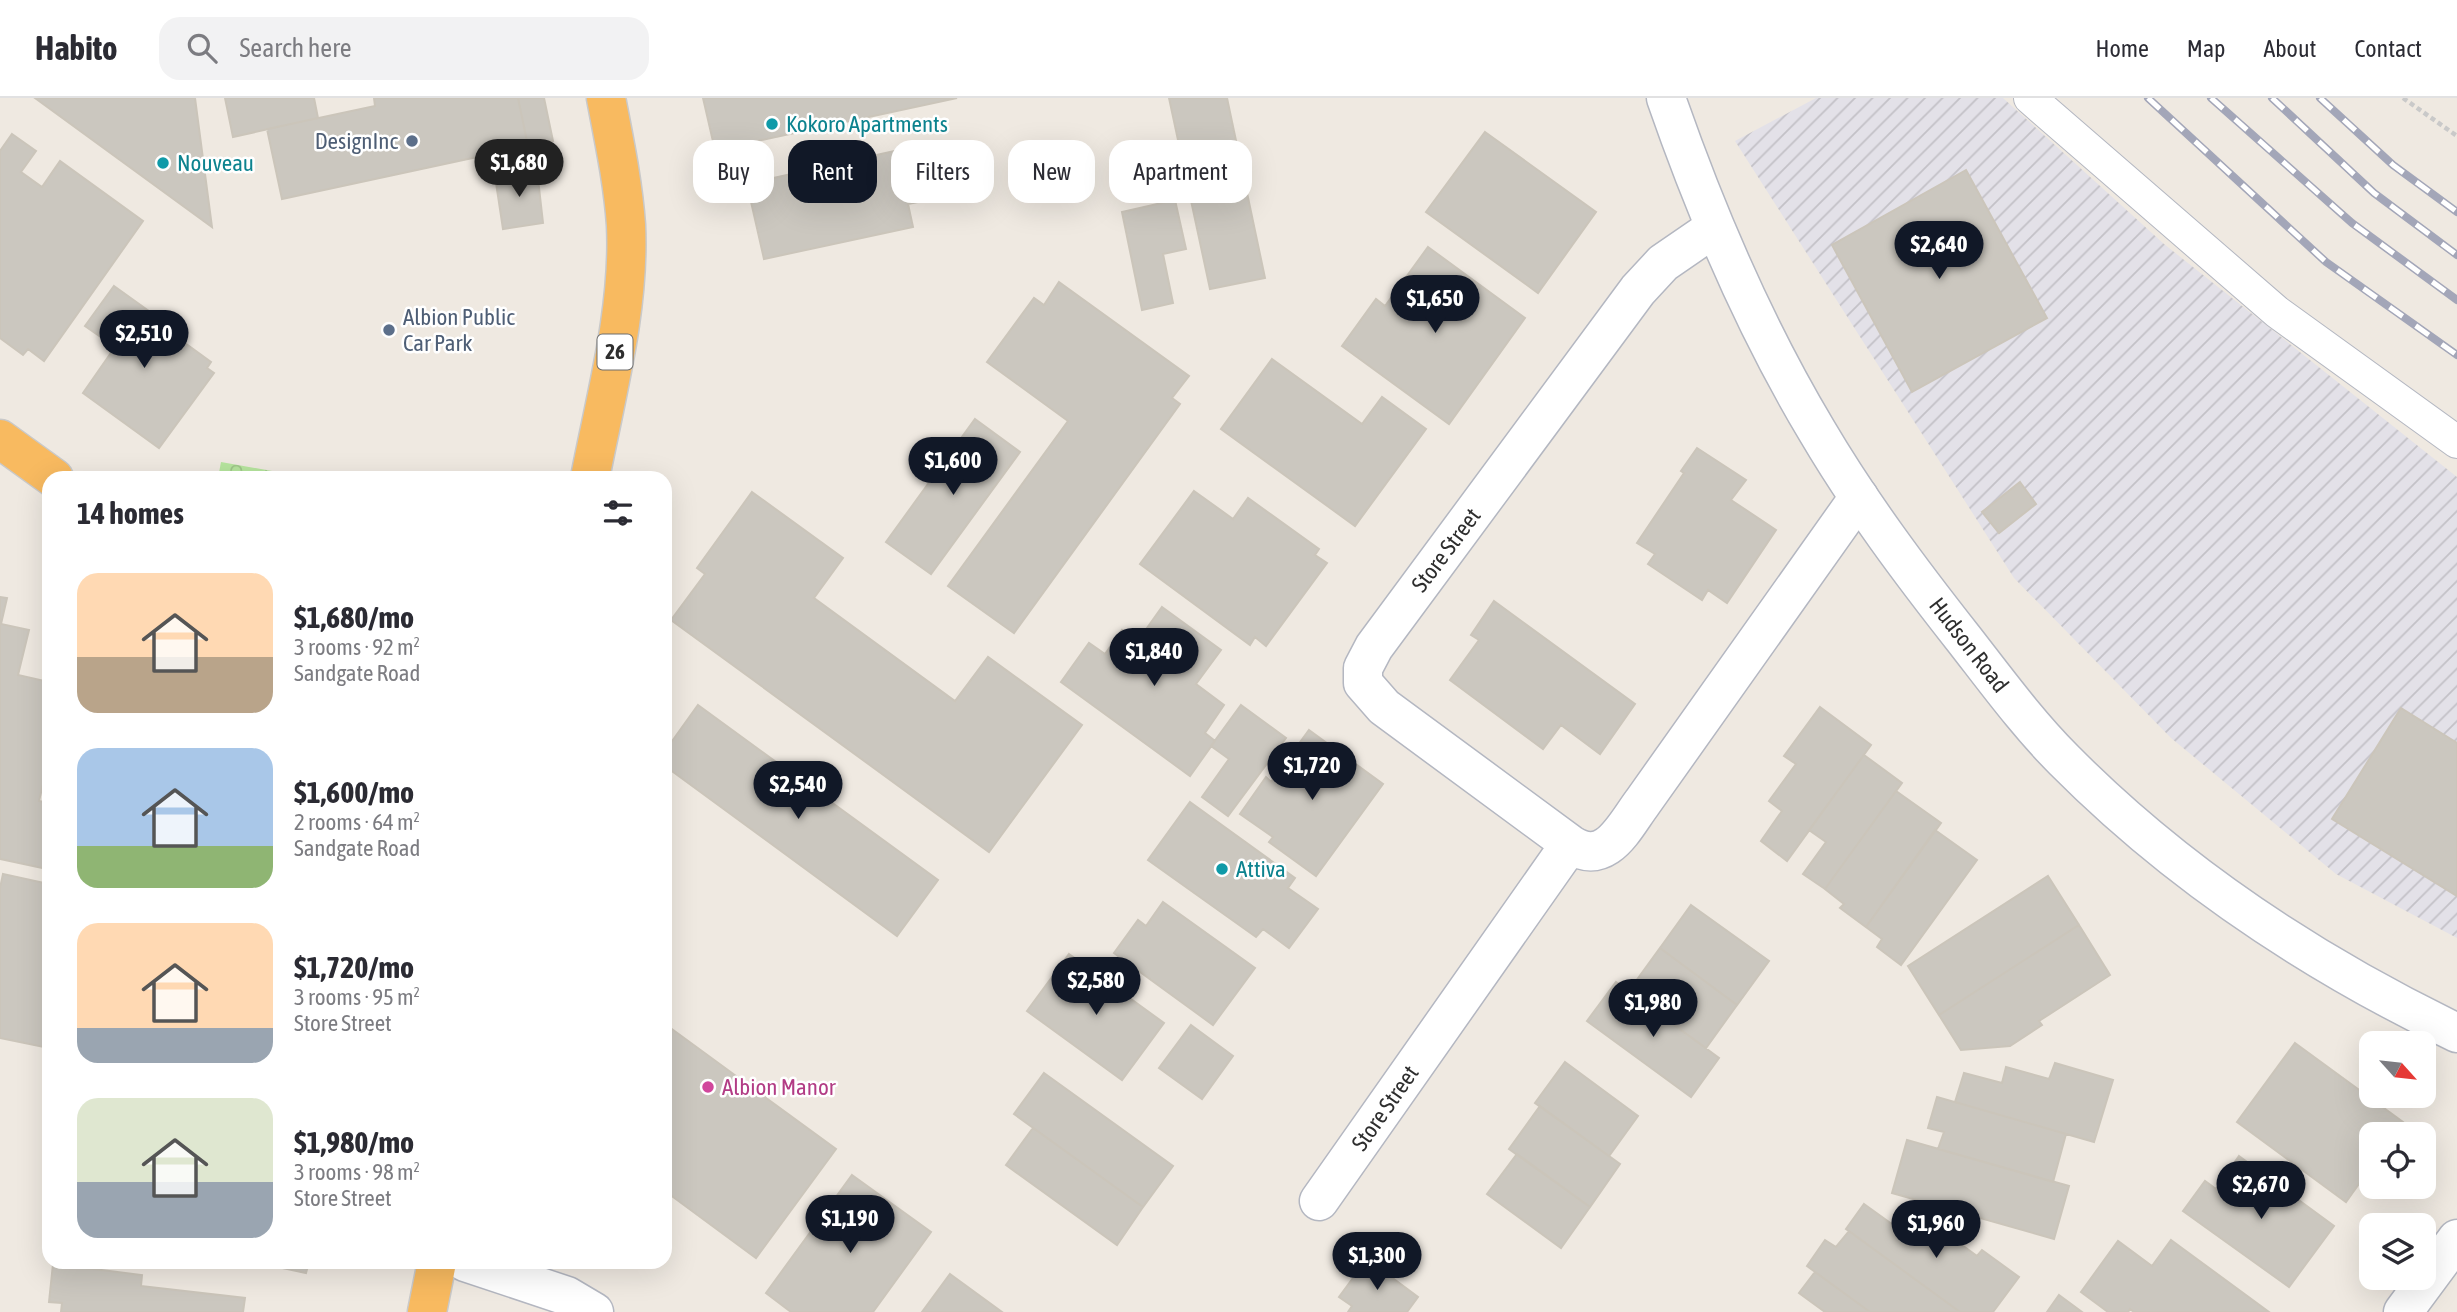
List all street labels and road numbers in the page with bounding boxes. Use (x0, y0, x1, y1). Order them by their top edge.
road number: 26 (598, 334, 632, 370)
street label: Store Street (1406, 503, 1486, 597)
street label: Hudson Road (1924, 593, 2014, 697)
street label: Store Street (1346, 1061, 1424, 1155)

